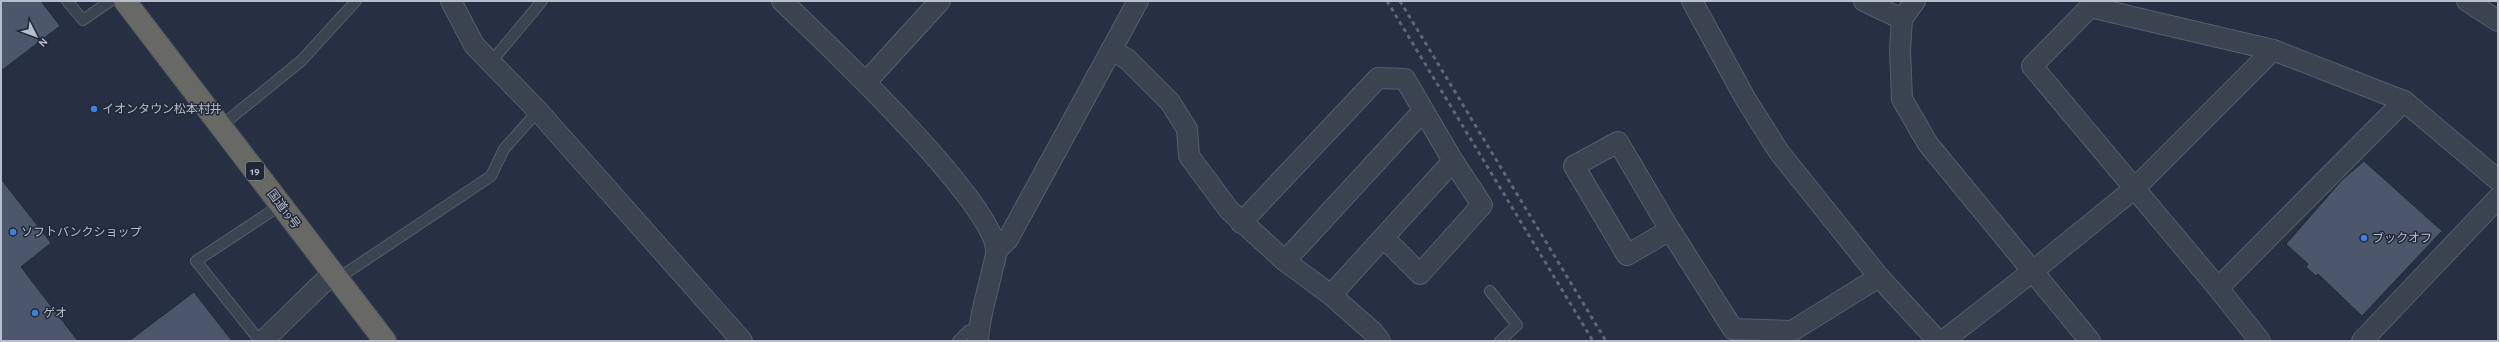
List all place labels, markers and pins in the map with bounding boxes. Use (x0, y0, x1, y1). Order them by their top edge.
place label: イオンタウン松本村井 (102, 102, 222, 115)
marker: イオンタウン松本村井 (89, 104, 99, 114)
place label: ソフトバンクショップ (21, 226, 142, 238)
marker: ソフトバンクショップ (8, 227, 18, 237)
place label: ブックオフ (2372, 231, 2432, 244)
marker: ブックオフ (2359, 233, 2369, 243)
place label: ゲオ (43, 307, 67, 319)
marker: ゲオ (30, 308, 40, 318)

